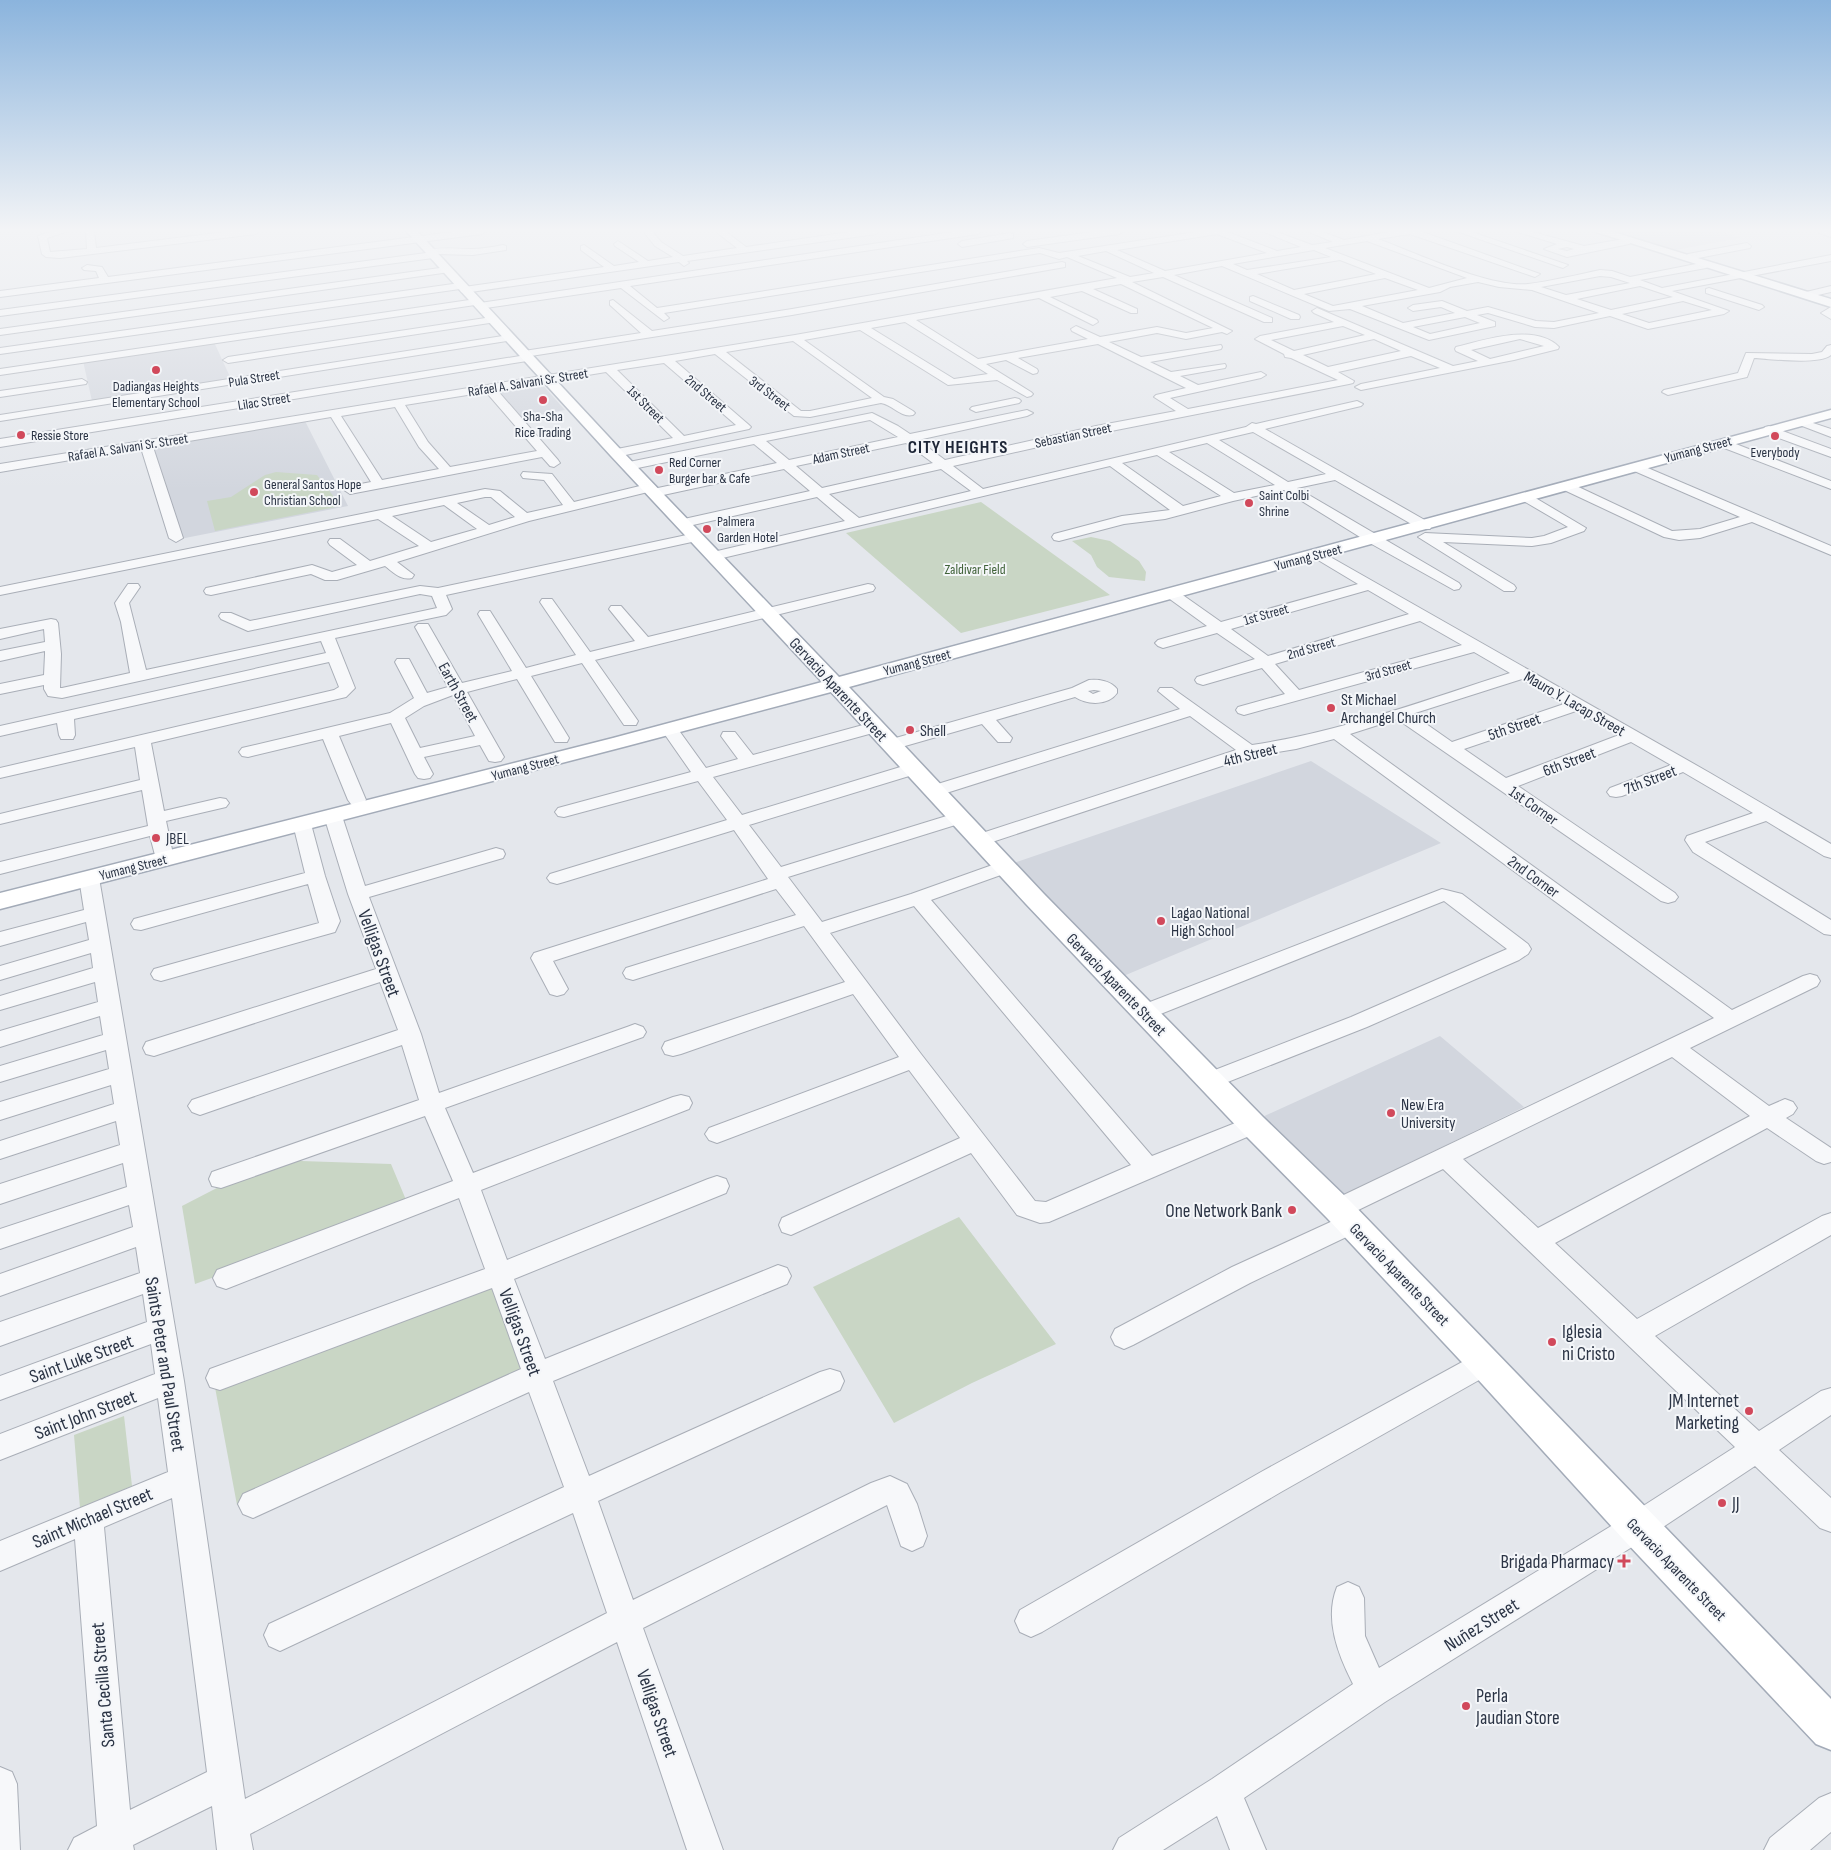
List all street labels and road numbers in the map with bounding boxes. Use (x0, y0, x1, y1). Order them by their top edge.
street label: Rafael A. Salvani Sr. Street (467, 365, 589, 400)
street label: Pula Street (227, 366, 281, 391)
street label: 2nd Street (681, 371, 730, 416)
street label: 3rd Street (746, 372, 794, 414)
street label: 1st Street (623, 382, 668, 427)
street label: Lilac Street (236, 389, 292, 414)
street label: Sebastian Street (1033, 419, 1113, 452)
street label: Rafael A. Salvani Sr. Street (67, 430, 189, 465)
street label: Yumang Street (1663, 432, 1734, 467)
street label: Adam Street (810, 439, 871, 468)
street label: Yumang Street (1273, 540, 1344, 575)
street label: 1st Street (1242, 600, 1291, 629)
street label: Gervacio Aparente Street (785, 634, 891, 746)
street label: 2nd Street (1285, 634, 1337, 663)
street label: Yumang Street (882, 645, 953, 680)
street label: 3rd Street (1363, 656, 1413, 685)
street label: Earth Street (434, 660, 482, 726)
street label: Mauro Y. Lacap Street (1520, 668, 1628, 741)
street label: 5th Street (1486, 710, 1543, 745)
street label: 4th Street (1222, 740, 1279, 771)
street label: 6th Street (1540, 744, 1599, 781)
street label: Yumang Street (490, 750, 561, 785)
street label: 7th Street (1622, 762, 1680, 799)
street label: 1st Corner (1505, 783, 1562, 830)
street label: Yumang Street (98, 851, 169, 884)
street label: 2nd Corner (1504, 852, 1563, 903)
street label: Velligas Street (352, 907, 405, 1000)
street label: Gervacio Aparente Street (1062, 930, 1170, 1040)
street label: Gervacio Aparente Street (1345, 1220, 1453, 1330)
street label: Saints Peter and Paul Street (139, 1275, 190, 1453)
street label: Velligas Street (493, 1286, 546, 1379)
street label: Saint Luke Street (26, 1330, 137, 1389)
street label: Saint John Street (31, 1385, 140, 1445)
street label: Saint Michael Street (29, 1483, 156, 1554)
street label: Gervacio Aparente Street (1622, 1515, 1730, 1625)
street label: Nuñez Street (1440, 1593, 1523, 1657)
street label: Santa Cecilla Street (87, 1621, 120, 1748)
street label: Velligas Street (631, 1667, 682, 1761)

